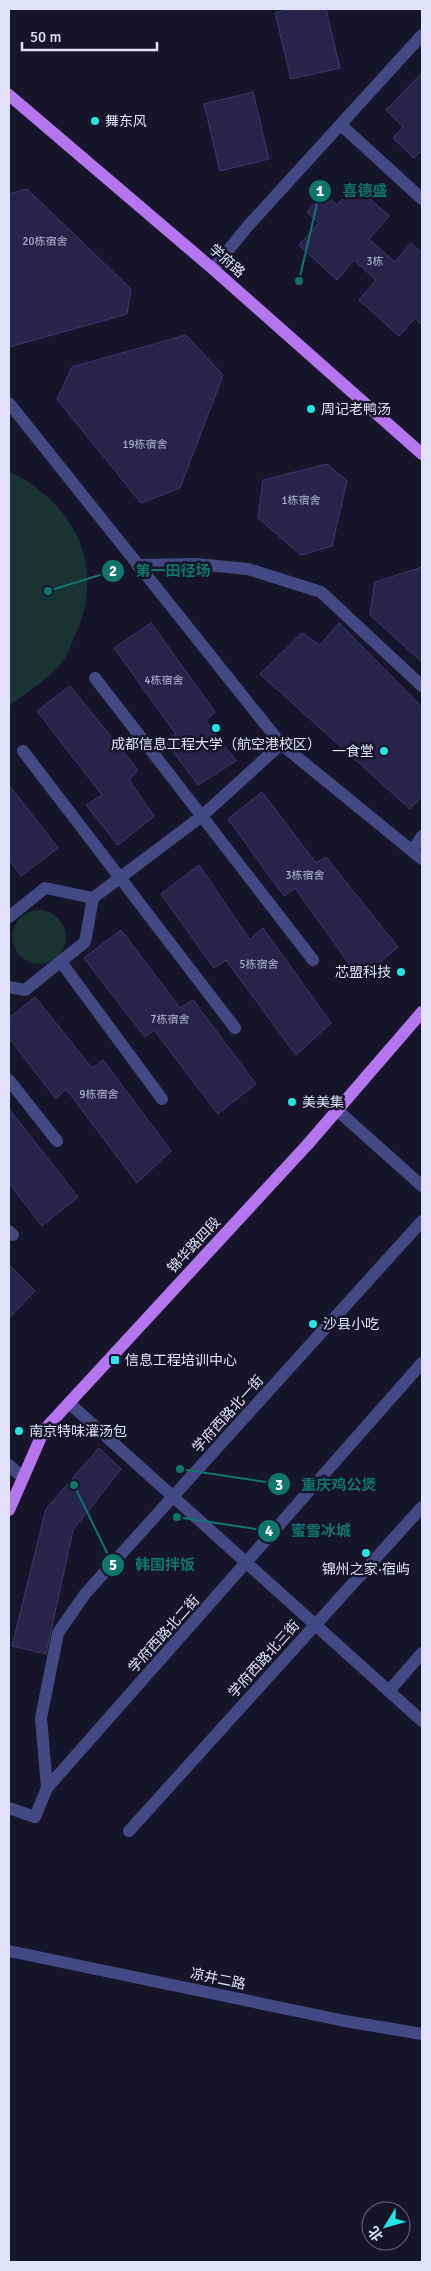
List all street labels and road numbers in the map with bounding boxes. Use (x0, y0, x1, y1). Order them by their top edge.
street label: 学府路 (206, 241, 248, 281)
street label: 锦华路四段 (164, 1214, 224, 1276)
street label: 学府西路北一街 (189, 1372, 267, 1456)
street label: 学府西路北二街 (125, 1592, 203, 1676)
street label: 学府西路北三街 (225, 1617, 303, 1701)
street label: 凉井二路 (189, 1965, 247, 1993)

